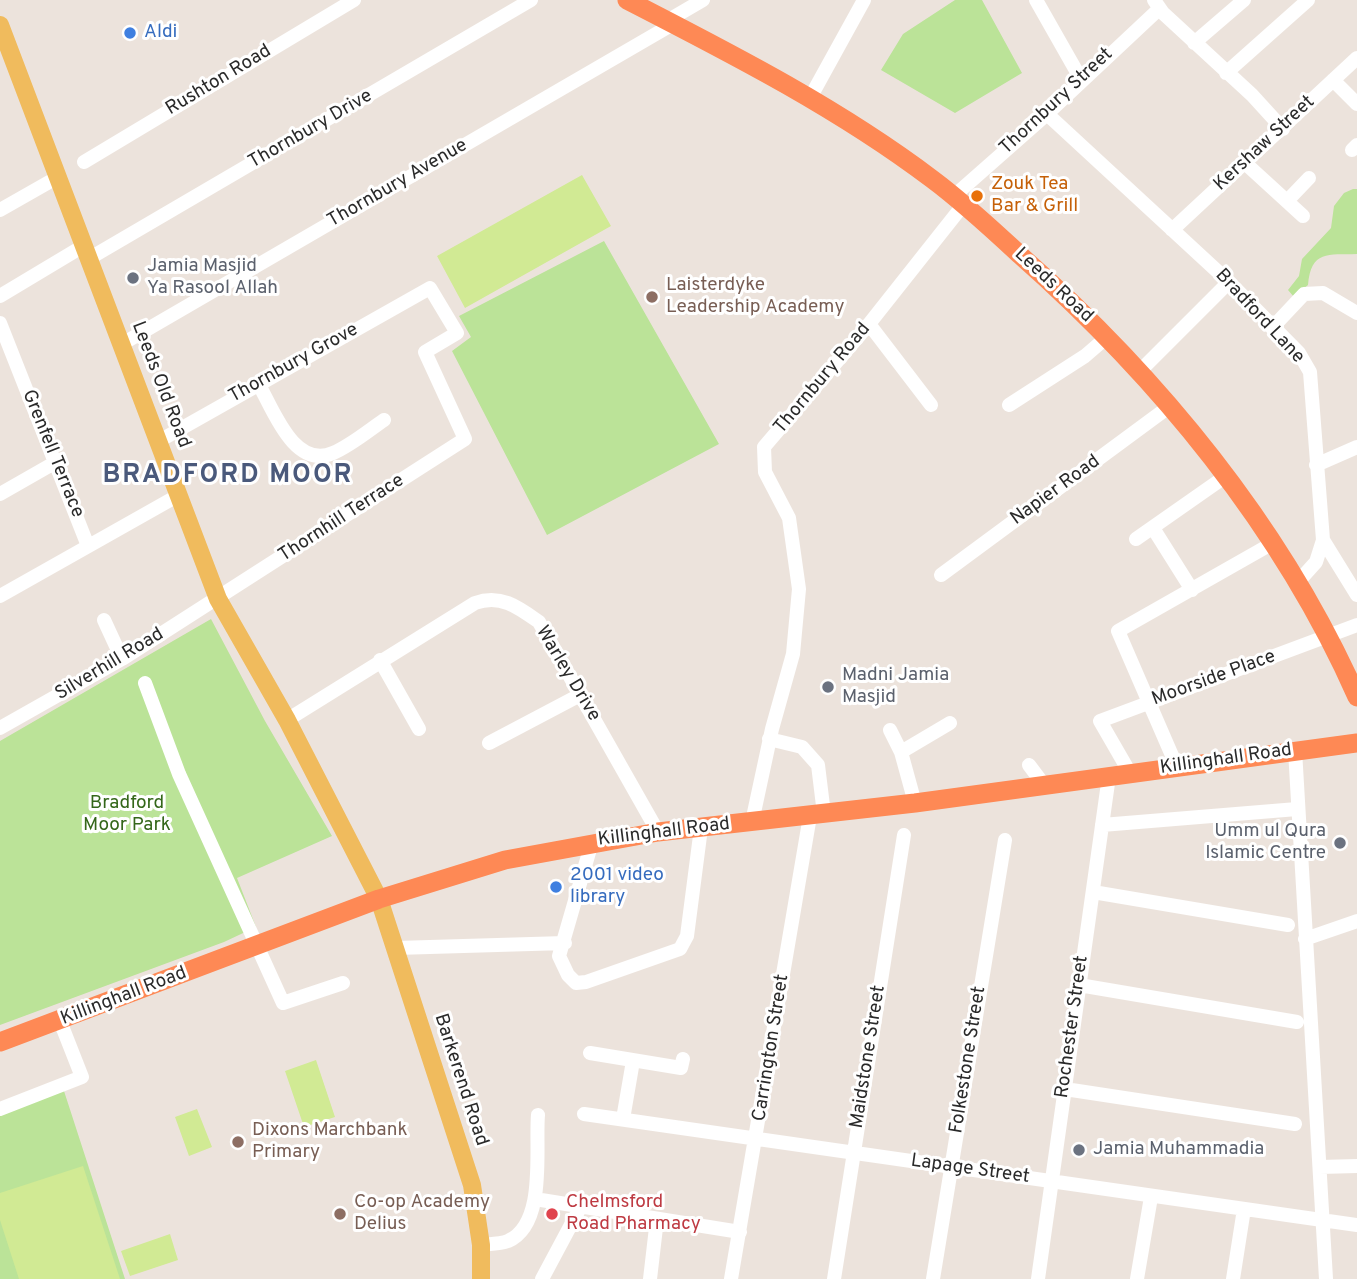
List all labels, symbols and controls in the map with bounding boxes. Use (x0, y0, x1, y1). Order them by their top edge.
place label: Aldi (144, 22, 177, 44)
marker: Aldi (122, 25, 138, 41)
street label: Rushton Road (162, 41, 276, 121)
street label: Thornbury Street (996, 44, 1118, 160)
street label: Thornbury Drive (245, 85, 377, 175)
street label: Kershaw Street (1210, 91, 1320, 197)
street label: Thornbury Avenue (324, 135, 472, 233)
place label: Zouk Tea Bar & Grill (991, 174, 1078, 218)
marker: Zouk Tea Bar & Grill (969, 188, 985, 204)
street label: Leeds Road (1009, 244, 1097, 328)
place label: Jamia Masjid Ya Rasool Allah (147, 256, 278, 300)
street label: Bradford Lane (1209, 265, 1309, 369)
marker: Jamia Masjid Ya Rasool Allah (125, 270, 141, 286)
place label: Laisterdyke Leadership Academy (666, 275, 844, 319)
marker: Laisterdyke Leadership Academy (644, 289, 660, 305)
street label: Leeds Old Road (125, 318, 195, 452)
street label: Thornbury Grove (225, 319, 363, 409)
street label: Thornbury Road (770, 319, 876, 439)
street label: Grenfell Terrace (16, 387, 88, 521)
street label: Napier Road (1007, 451, 1105, 531)
district label: BRADFORD MOOR (104, 461, 352, 493)
street label: Thornhill Terrace (275, 470, 409, 568)
street label: Warley Drive (530, 622, 604, 726)
street label: Silverhill Road (52, 624, 168, 706)
street label: Moorside Place (1149, 646, 1279, 712)
place label: Madni Jamia Masjid (842, 665, 949, 709)
marker: Madni Jamia Masjid (820, 679, 836, 695)
street label: Killinghall Road (1159, 739, 1293, 781)
park label: Bradford Moor Park (83, 793, 171, 837)
street label: Killinghall Road (597, 814, 731, 852)
place label: Umm ul Qura Islamic Centre (1205, 821, 1326, 865)
marker: Umm ul Qura Islamic Centre (1332, 835, 1348, 851)
place label: 2001 video library (570, 865, 664, 909)
marker: 2001 video library (548, 879, 564, 895)
street label: Rochester Street (1052, 954, 1094, 1100)
street label: Killinghall Road (58, 963, 190, 1031)
street label: Carrington Street (749, 973, 795, 1123)
street label: Maidstone Street (846, 984, 892, 1130)
street label: Folkestone Street (946, 985, 992, 1135)
street label: Barkerend Road (428, 1011, 492, 1149)
place label: Dixons Marchbank Primary (252, 1120, 408, 1164)
marker: Dixons Marchbank Primary (230, 1134, 246, 1150)
place label: Jamia Muhammadia (1093, 1139, 1264, 1161)
marker: Jamia Muhammadia (1071, 1142, 1087, 1158)
street label: Lapage Street (909, 1150, 1031, 1190)
place label: Co-op Academy Delius (354, 1192, 490, 1236)
place label: Chelmsford Road Pharmacy (566, 1192, 701, 1236)
marker: Co-op Academy Delius (332, 1206, 348, 1222)
marker: Chelmsford Road Pharmacy (544, 1206, 560, 1222)

